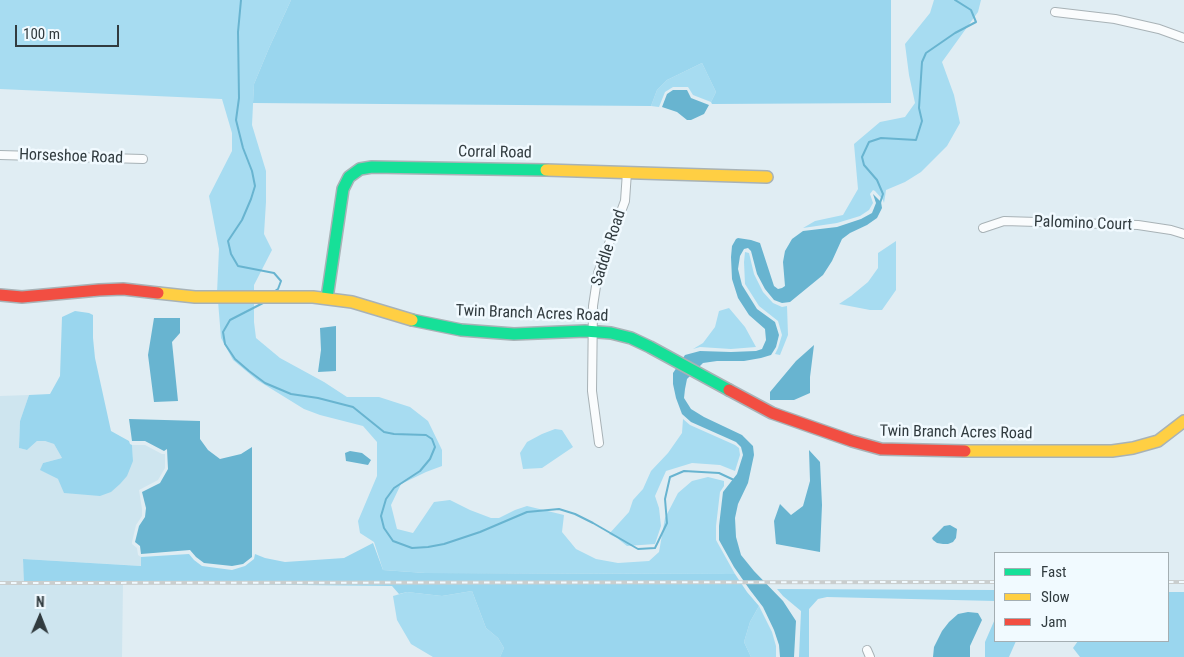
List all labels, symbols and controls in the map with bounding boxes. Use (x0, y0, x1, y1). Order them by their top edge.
scale bar (18, 15, 121, 47)
text: 100 m (23, 25, 60, 43)
street label: Corral Road (458, 143, 532, 163)
street label: Horseshoe Road (19, 146, 123, 168)
street label: Saddle Road (588, 208, 630, 288)
street label: Palomino Court (1034, 213, 1132, 235)
street label: Twin Branch Acres Road (455, 302, 609, 326)
street label: Twin Branch Acres Road (879, 422, 1033, 444)
legend (994, 552, 1169, 642)
text: Fast (1041, 563, 1066, 581)
text: Slow (1041, 588, 1070, 606)
north arrow (15, 592, 65, 642)
text: N (36, 594, 45, 610)
text: Jam (1041, 613, 1067, 631)

